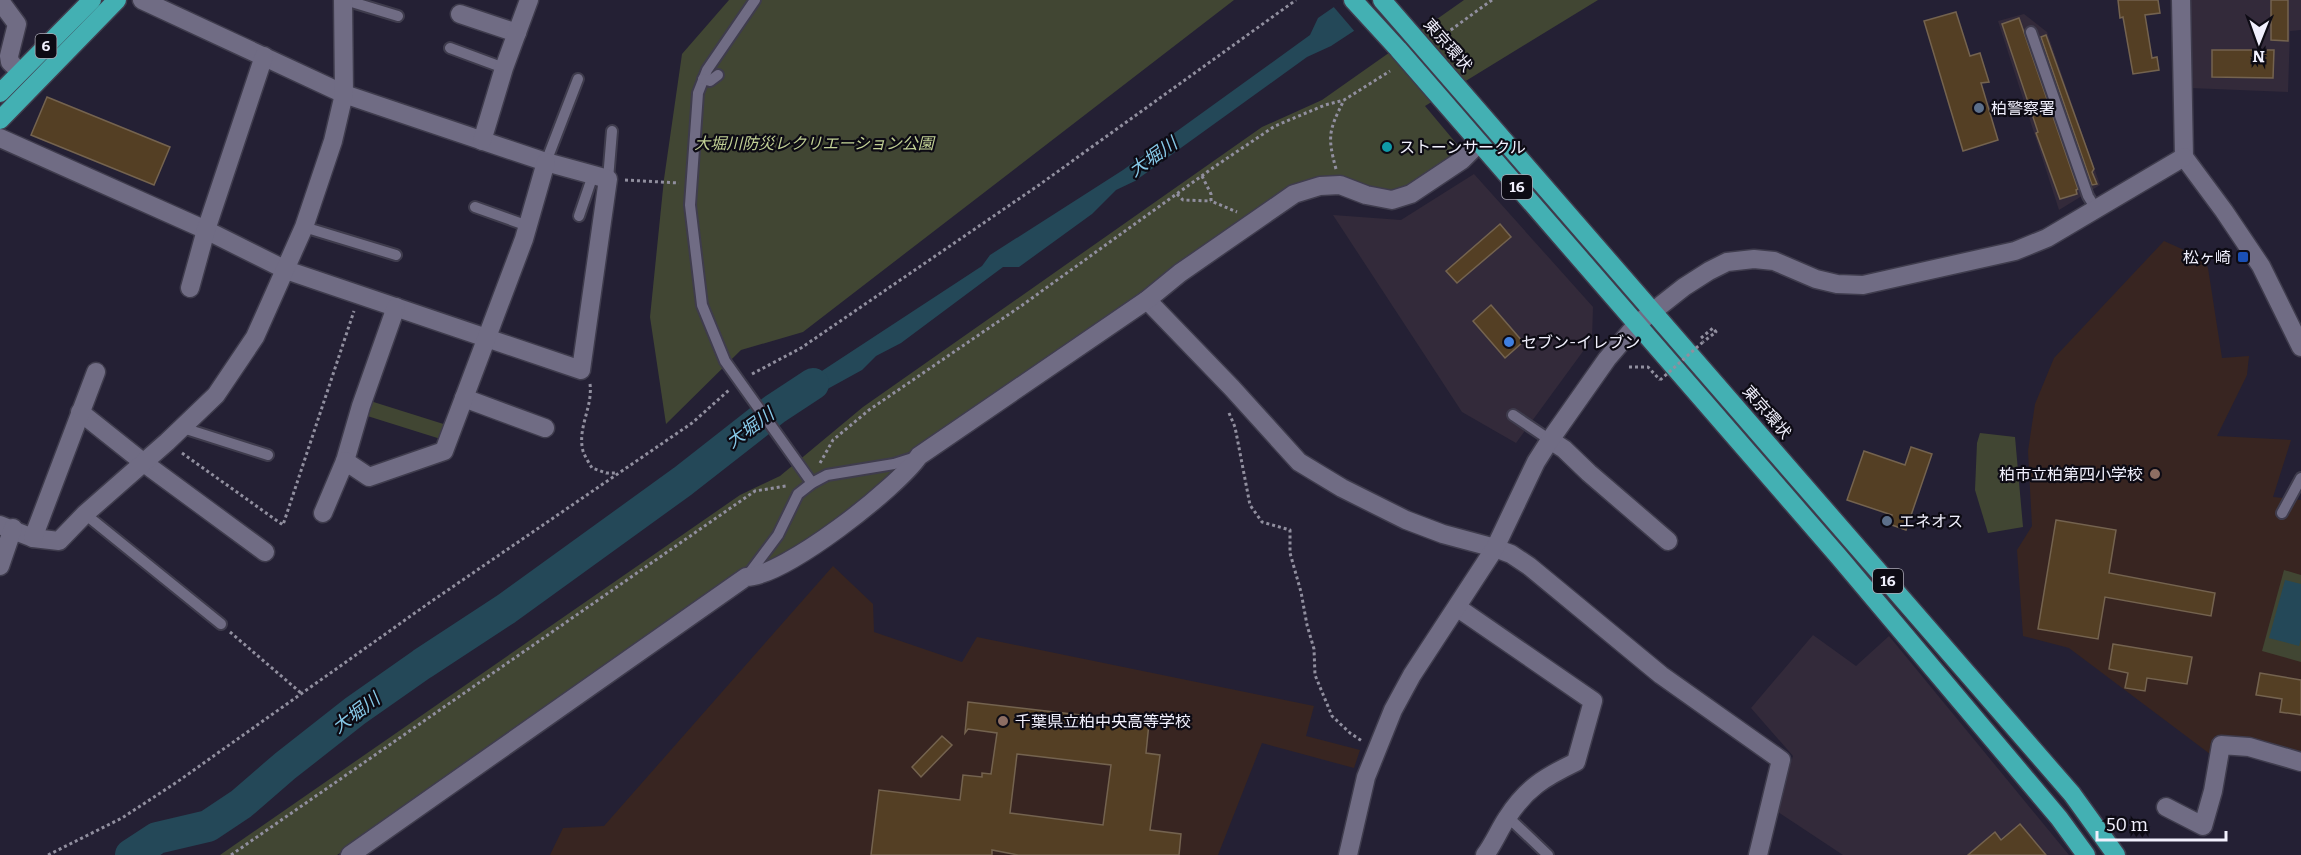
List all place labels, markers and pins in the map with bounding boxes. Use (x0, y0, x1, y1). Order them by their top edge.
place label: 柏警察署 (1991, 99, 2055, 118)
marker: 柏警察署 (1972, 101, 1986, 115)
place label: ストーンサークル (1399, 138, 1526, 157)
marker: ストーンサークル (1380, 140, 1394, 154)
place label: 松ヶ崎 (2183, 248, 2231, 267)
marker: 松ヶ崎 (2236, 250, 2250, 264)
place label: セブン-イレブン (1521, 333, 1640, 352)
marker: セブン-イレブン (1502, 335, 1516, 349)
place label: 柏市立柏第四小学校 (1999, 465, 2143, 484)
marker: 柏市立柏第四小学校 (2148, 467, 2162, 481)
place label: エネオス (1899, 512, 1963, 531)
marker: エネオス (1880, 514, 1894, 528)
place label: 千葉県立柏中央高等学校 (1015, 712, 1191, 731)
marker: 千葉県立柏中央高等学校 (996, 714, 1010, 728)

